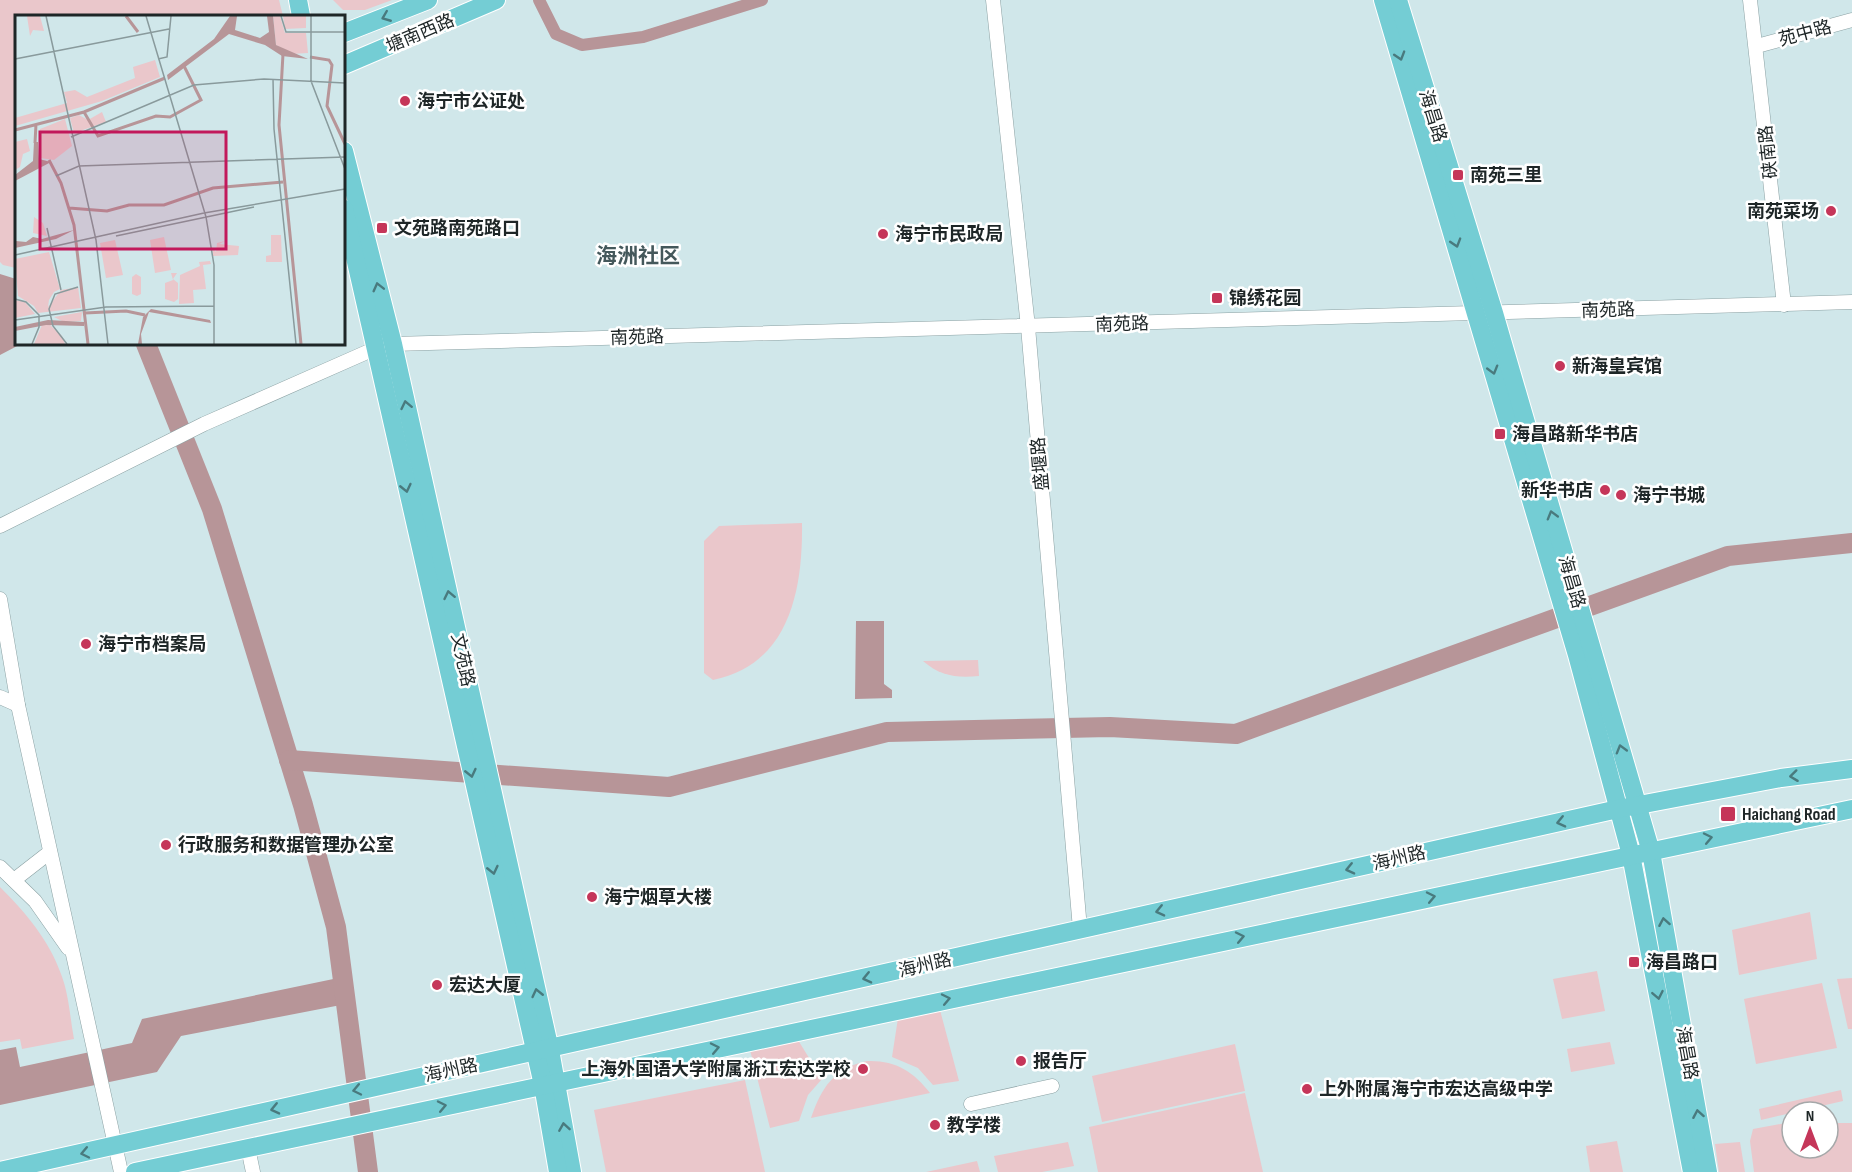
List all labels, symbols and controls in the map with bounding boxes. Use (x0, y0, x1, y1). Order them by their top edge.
one-way arrow (381, 10, 392, 22)
street label: 塘南西路 (383, 10, 457, 57)
inset map (15, 15, 345, 345)
street label: 苑中路 (1776, 16, 1834, 51)
one-way arrow (1393, 50, 1405, 61)
street label: 海昌路 (1415, 87, 1450, 145)
place label: 海宁市公证处 (417, 91, 525, 112)
marker: 海宁市公证处 (398, 94, 412, 108)
street label: 硖南路 (1755, 124, 1782, 180)
place label: 南苑三里 (1470, 165, 1542, 186)
marker: 南苑三里 (1451, 168, 1465, 182)
place label: 南苑菜场 (1747, 201, 1819, 222)
marker: 南苑菜场 (1824, 204, 1838, 218)
place label: 文苑路南苑路口 (394, 218, 520, 239)
marker: 文苑路南苑路口 (375, 221, 389, 235)
place label: 海宁市民政局 (895, 223, 1003, 245)
marker: 海宁市民政局 (876, 227, 890, 241)
one-way arrow (1449, 237, 1461, 248)
district label: 海洲社区 (596, 244, 680, 269)
one-way arrow (373, 282, 386, 292)
place label: 锦绣花园 (1229, 288, 1301, 309)
marker: 锦绣花园 (1210, 291, 1224, 305)
street label: 南苑路 (1581, 299, 1635, 322)
street label: 南苑路 (1095, 313, 1149, 336)
street label: 南苑路 (610, 326, 664, 349)
place label: 新海皇宾馆 (1572, 356, 1662, 377)
marker: 新海皇宾馆 (1553, 359, 1567, 373)
one-way arrow (1486, 364, 1498, 375)
one-way arrow (401, 400, 414, 410)
place label: 海昌路新华书店 (1512, 424, 1638, 445)
marker: 海昌路新华书店 (1493, 427, 1507, 441)
street label: 盛堰路 (1028, 436, 1053, 492)
place label: 新华书店 (1521, 480, 1593, 501)
one-way arrow (399, 482, 412, 492)
marker: 新华书店 (1598, 483, 1612, 497)
place label: 海宁书城 (1633, 485, 1705, 506)
marker: 海宁书城 (1614, 488, 1628, 502)
one-way arrow (1547, 510, 1559, 521)
street label: 海昌路 (1554, 553, 1589, 611)
one-way arrow (443, 590, 456, 600)
street label: 文苑路 (447, 632, 478, 689)
place label: 海宁市档案局 (98, 634, 206, 655)
marker: 海宁市档案局 (79, 637, 93, 651)
one-way arrow (1616, 744, 1628, 755)
one-way arrow (464, 768, 477, 778)
one-way arrow (1789, 769, 1798, 782)
place label: Haichang Road (1742, 804, 1836, 825)
marker: Haichang Road (1719, 805, 1737, 823)
one-way arrow (1556, 815, 1566, 828)
one-way arrow (1703, 833, 1713, 846)
place label: 行政服务和数据管理办公室 (178, 834, 394, 856)
marker: 行政服务和数据管理办公室 (159, 838, 173, 852)
street label: 海州路 (1370, 842, 1428, 875)
one-way arrow (1345, 862, 1355, 875)
one-way arrow (486, 865, 499, 875)
place label: 海宁烟草大楼 (604, 887, 712, 908)
marker: 海宁烟草大楼 (585, 890, 599, 904)
one-way arrow (1425, 891, 1435, 904)
one-way arrow (1155, 904, 1165, 917)
one-way arrow (1658, 918, 1671, 928)
one-way arrow (1235, 931, 1245, 944)
street label: 海州路 (896, 949, 954, 982)
place label: 海昌路口 (1646, 952, 1718, 973)
marker: 海昌路口 (1627, 955, 1641, 969)
one-way arrow (862, 970, 872, 983)
place label: 宏达大厦 (449, 975, 521, 996)
marker: 宏达大厦 (430, 978, 444, 992)
one-way arrow (532, 988, 545, 998)
one-way arrow (1651, 990, 1664, 1000)
one-way arrow (941, 994, 951, 1007)
street label: 海昌路 (1671, 1025, 1702, 1081)
one-way arrow (709, 1043, 719, 1056)
place label: 报告厅 (1033, 1051, 1087, 1072)
marker: 报告厅 (1014, 1054, 1028, 1068)
street label: 海州路 (423, 1055, 480, 1086)
place label: 上海外国语大学附属浙江宏达学校 (581, 1059, 851, 1080)
marker: 上海外国语大学附属浙江宏达学校 (856, 1062, 870, 1076)
place label: 上外附属海宁市宏达高级中学 (1319, 1079, 1553, 1100)
marker: 上外附属海宁市宏达高级中学 (1300, 1082, 1314, 1096)
one-way arrow (352, 1083, 362, 1096)
one-way arrow (437, 1100, 447, 1113)
north arrow (1780, 1100, 1840, 1160)
one-way arrow (271, 1102, 281, 1115)
text: N (1806, 1107, 1814, 1126)
one-way arrow (1692, 1110, 1705, 1120)
place label: 教学楼 (947, 1115, 1001, 1136)
marker: 教学楼 (928, 1118, 942, 1132)
one-way arrow (559, 1122, 571, 1132)
one-way arrow (81, 1145, 91, 1158)

